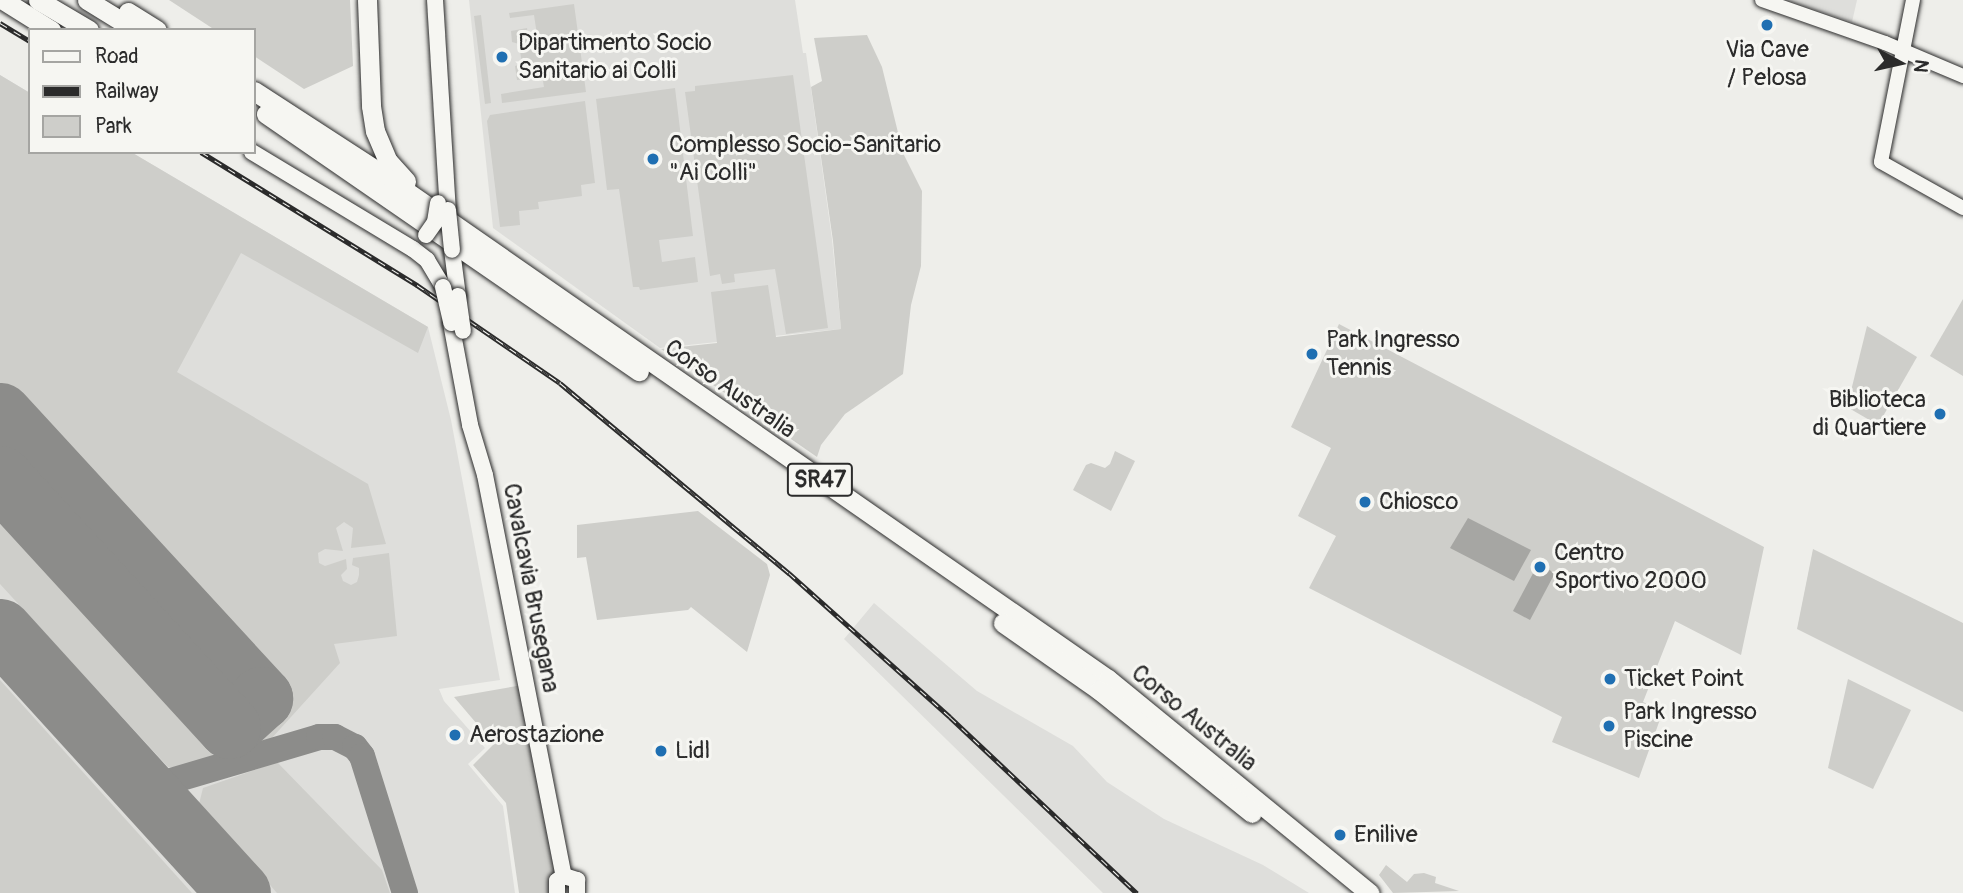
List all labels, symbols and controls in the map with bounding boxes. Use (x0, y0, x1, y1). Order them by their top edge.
marker: Via Cave / Pelosa (1759, 17, 1775, 33)
legend (28, 28, 256, 154)
north arrow (1865, 28, 1935, 98)
place label: Dipartimento Socio Sanitario ai Colli (518, 29, 712, 85)
place label: Via Cave / Pelosa (1725, 36, 1809, 92)
text: Road (95, 43, 139, 70)
marker: Dipartimento Socio Sanitario ai Colli (492, 47, 512, 67)
text: N (1908, 58, 1934, 74)
text: Railway (95, 78, 159, 105)
text: Park (95, 113, 132, 140)
place label: Complesso Socio-Sanitario "Ai Colli" (669, 131, 941, 187)
marker: Complesso Socio-Sanitario "Ai Colli" (643, 149, 663, 169)
place label: Park Ingresso Tennis (1326, 326, 1460, 382)
street label: Corso Australia (659, 333, 801, 445)
marker: Park Ingresso Tennis (1304, 346, 1320, 362)
place label: Biblioteca di Quartiere (1813, 386, 1926, 442)
marker: Biblioteca di Quartiere (1932, 406, 1948, 422)
road number: SR47 (787, 460, 853, 500)
street label: Cavalcavia Brusegana (497, 481, 565, 695)
place label: Chiosco (1379, 488, 1458, 516)
marker: Chiosco (1357, 494, 1373, 510)
place label: Centro Sportivo 2000 (1554, 539, 1707, 595)
marker: Centro Sportivo 2000 (1532, 559, 1548, 575)
street label: Corso Australia (1125, 659, 1263, 777)
place label: Ticket Point (1624, 665, 1744, 693)
marker: Ticket Point (1602, 671, 1618, 687)
place label: Park Ingresso Piscine (1623, 698, 1757, 754)
marker: Park Ingresso Piscine (1601, 718, 1617, 734)
place label: Aerostazione (469, 721, 604, 749)
marker: Aerostazione (447, 727, 463, 743)
place label: Lidl (675, 737, 710, 765)
marker: Lidl (653, 743, 669, 759)
place label: Enilive (1354, 821, 1418, 849)
marker: Enilive (1332, 827, 1348, 843)

